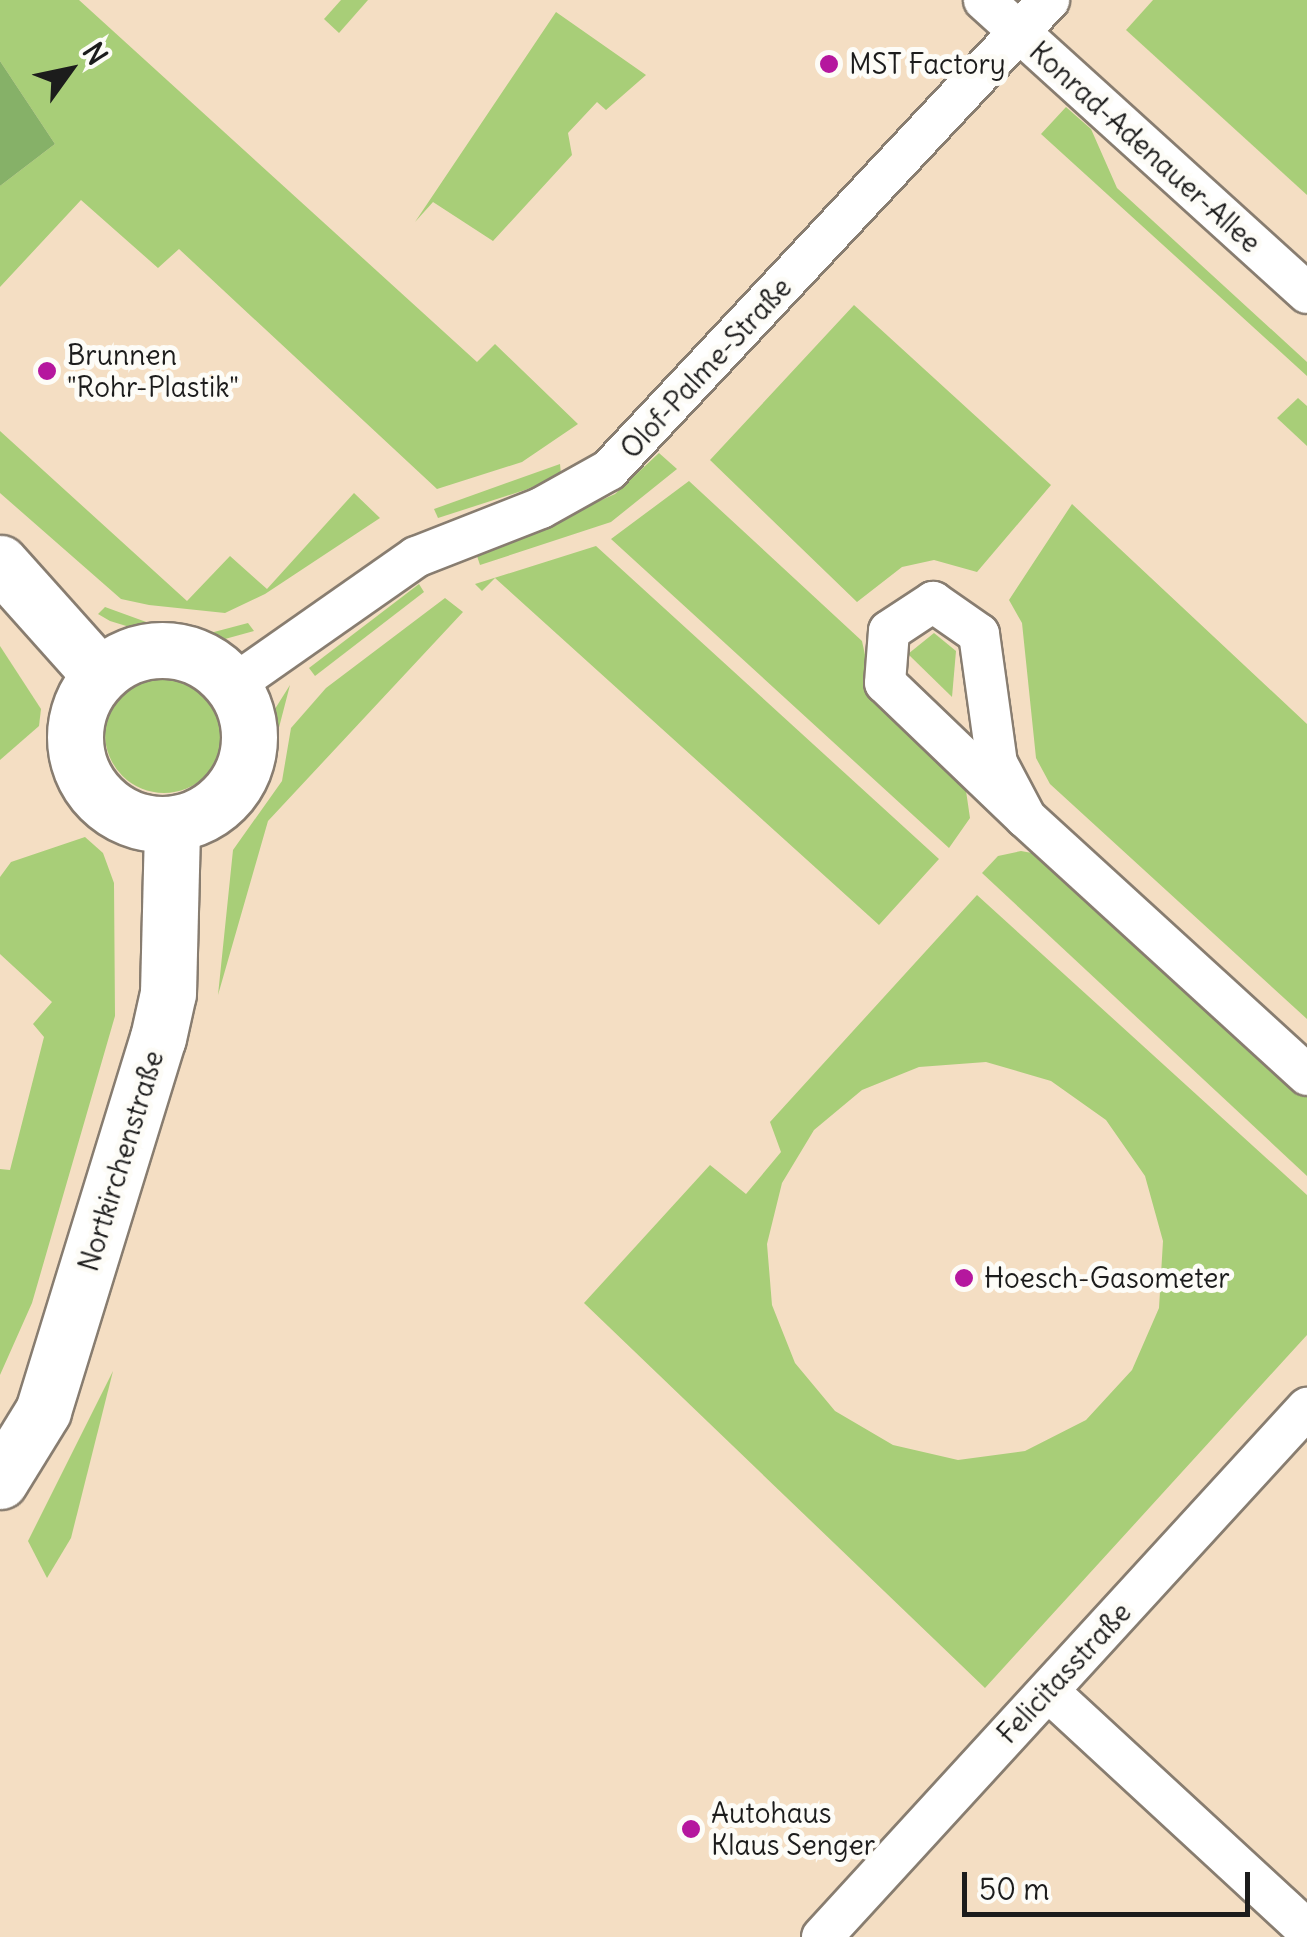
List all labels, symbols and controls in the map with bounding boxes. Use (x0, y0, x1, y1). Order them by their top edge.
north arrow (20, 20, 120, 120)
street label: Konrad-Adenauer-Allee (1023, 34, 1267, 260)
text: N (75, 36, 116, 72)
place label: MST Factory (849, 47, 1006, 81)
marker: MST Factory (818, 53, 840, 75)
street label: Olof-Palme-Straße (614, 271, 798, 465)
place label: Brunnen "Rohr-Plastik" (67, 338, 239, 404)
marker: Brunnen "Rohr-Plastik" (36, 360, 58, 382)
street label: Nortkirchenstraße (71, 1047, 171, 1275)
place label: Hoesch-Gasometer (984, 1261, 1230, 1295)
marker: Hoesch-Gasometer (953, 1267, 975, 1289)
street label: Felicitasstraße (990, 1596, 1138, 1750)
place label: Autohaus Klaus Senger (711, 1796, 875, 1862)
marker: Autohaus Klaus Senger (680, 1818, 702, 1840)
scale bar (967, 1852, 1254, 1914)
text: 50 m (979, 1870, 1049, 1908)

